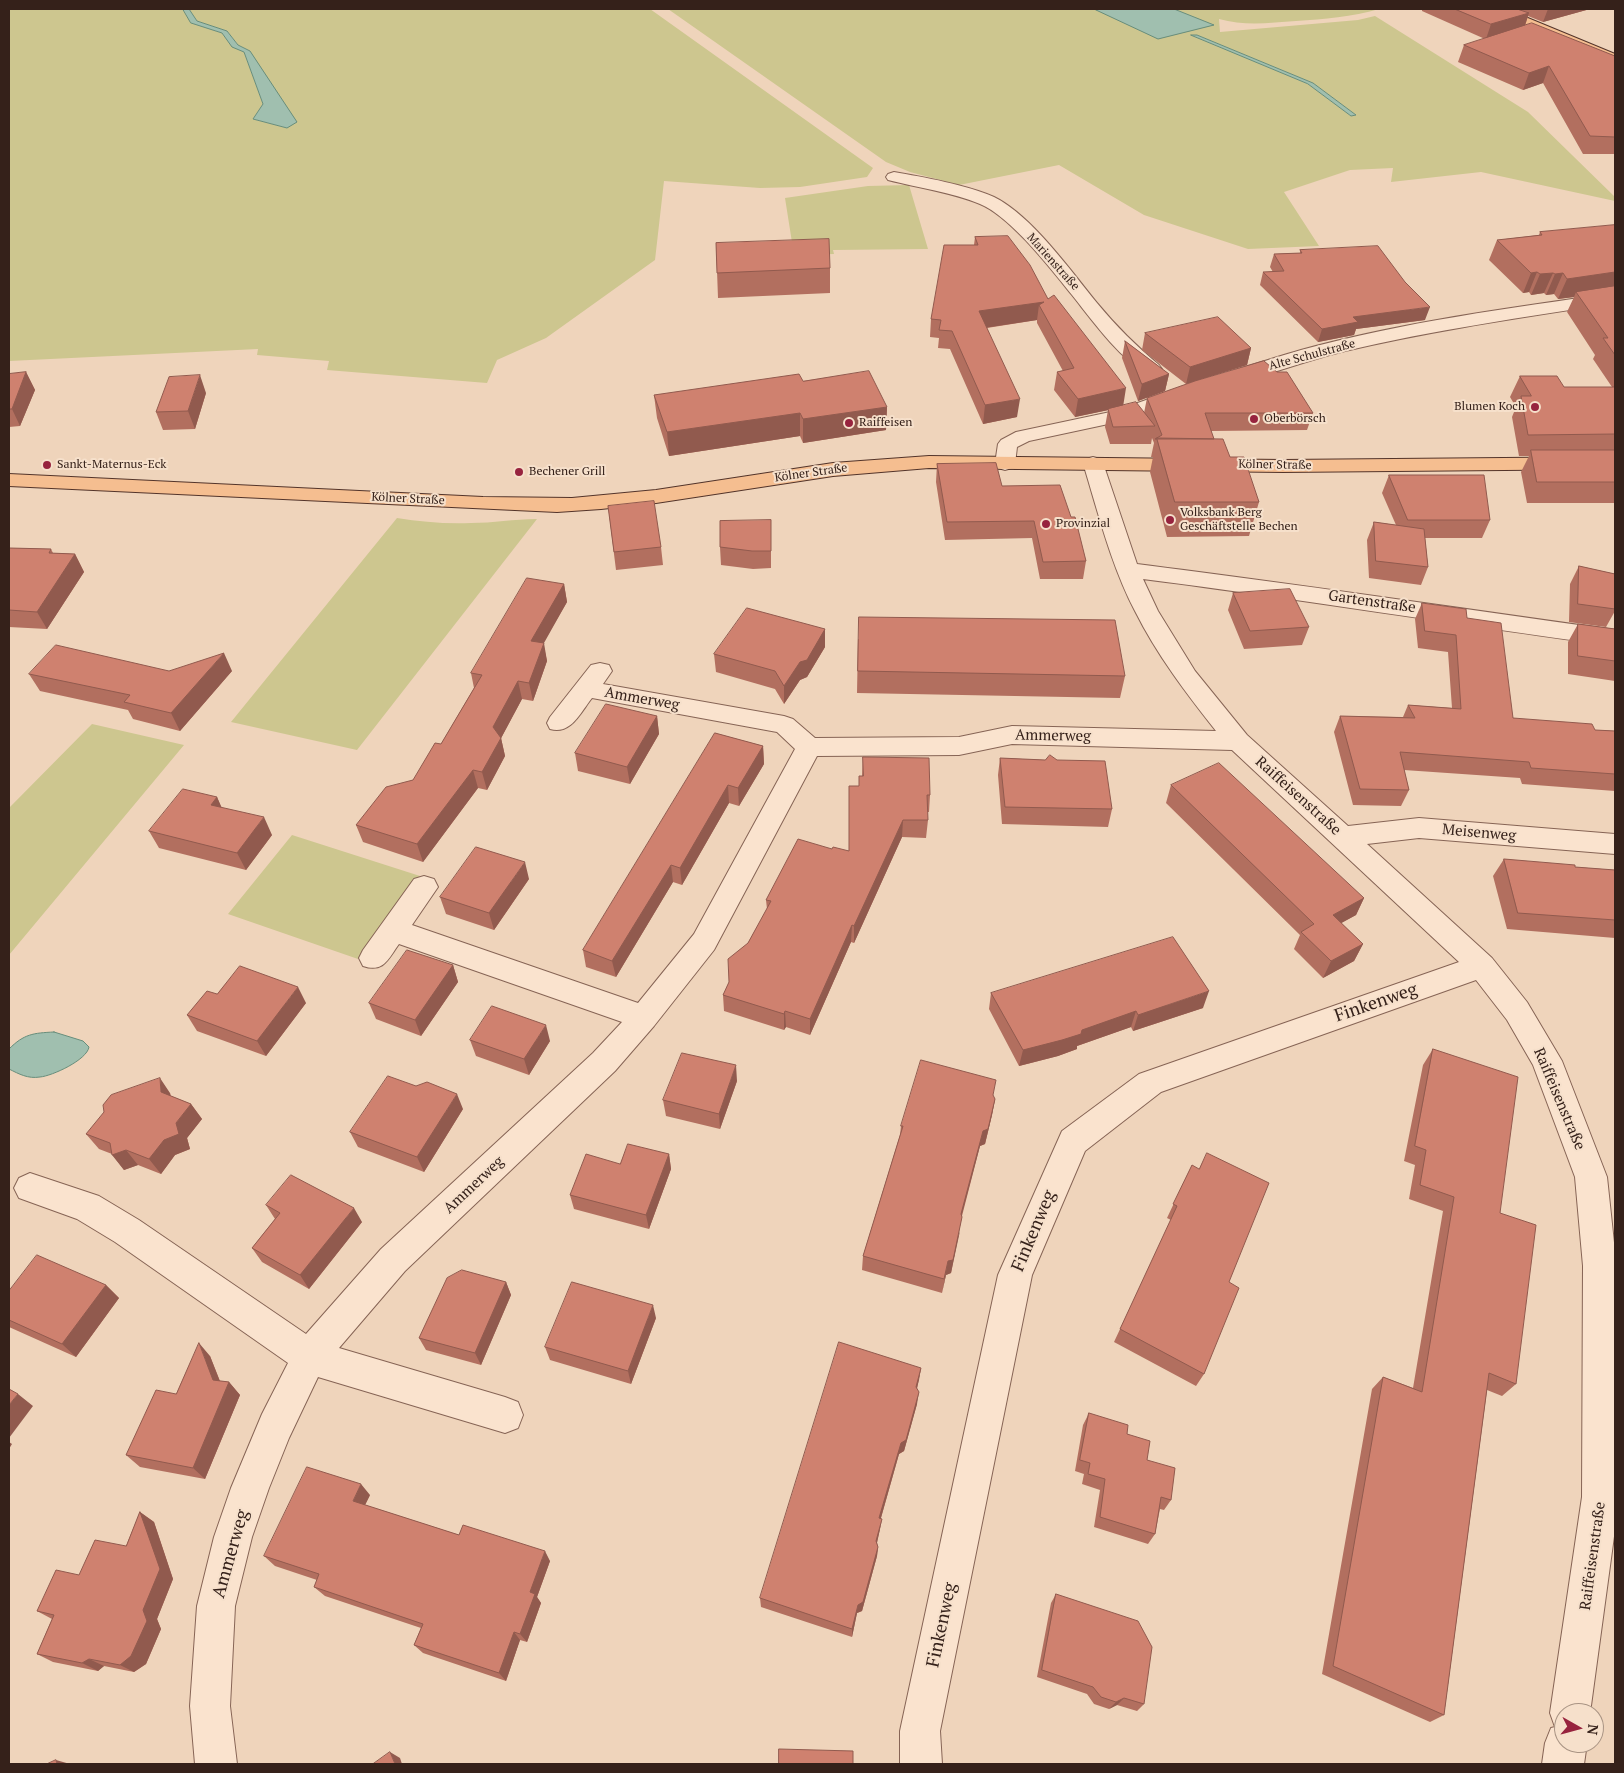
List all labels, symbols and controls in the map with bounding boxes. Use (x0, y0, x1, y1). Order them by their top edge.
street label: Marienstraße (1024, 230, 1082, 294)
street label: Alte Schulstraße (1267, 337, 1357, 373)
place label: Blumen Koch (1454, 400, 1525, 414)
marker: Blumen Koch (1529, 401, 1541, 413)
place label: Oberbörsch (1264, 412, 1326, 426)
marker: Oberbörsch (1248, 413, 1260, 425)
place label: Raiffeisen (859, 416, 912, 430)
marker: Raiffeisen (843, 417, 855, 429)
street label: Kölner Straße (1238, 457, 1312, 473)
place label: Sankt-Maternus-Eck (57, 458, 167, 472)
marker: Sankt-Maternus-Eck (41, 459, 53, 471)
street label: Kölner Straße (774, 461, 848, 485)
place label: Bechener Grill (529, 465, 605, 479)
marker: Bechener Grill (513, 466, 525, 478)
street label: Kölner Straße (371, 490, 445, 508)
place label: Volksbank Berg Geschäftstelle Bechen (1180, 506, 1298, 534)
marker: Volksbank Berg Geschäftstelle Bechen (1164, 514, 1176, 526)
place label: Provinzial (1056, 517, 1110, 531)
marker: Provinzial (1040, 518, 1052, 530)
street label: Gartenstraße (1327, 587, 1417, 617)
street label: Ammerweg (603, 684, 681, 714)
street label: Ammerweg (1015, 726, 1091, 746)
street label: Raiffeisenstraße (1251, 753, 1345, 839)
street label: Meisenweg (1441, 821, 1517, 845)
street label: Finkenweg (1332, 979, 1420, 1027)
street label: Raiffeisenstraße (1529, 1045, 1589, 1153)
street label: Ammerweg (440, 1153, 508, 1217)
street label: Finkenweg (1007, 1187, 1061, 1275)
street label: Raiffeisenstraße (1576, 1501, 1610, 1611)
street label: Ammerweg (208, 1507, 254, 1601)
street label: Finkenweg (922, 1581, 962, 1669)
north arrow (1554, 1703, 1604, 1753)
text: N (1583, 1723, 1603, 1736)

